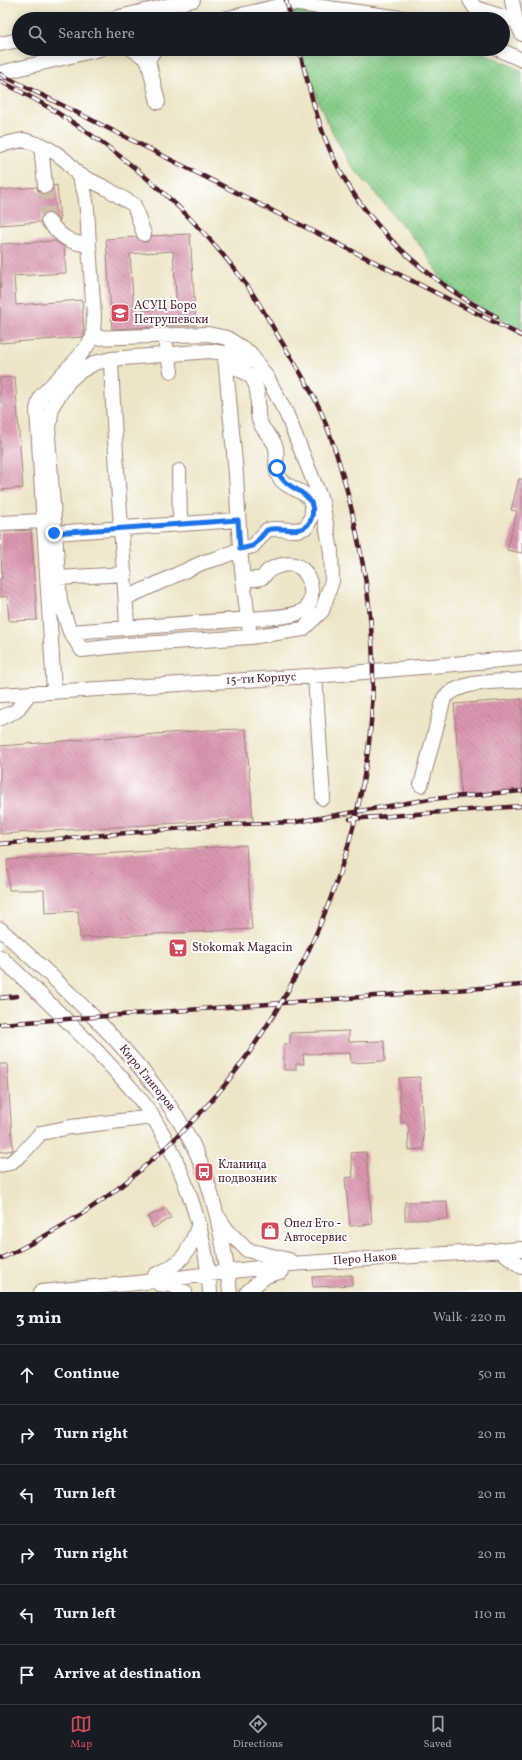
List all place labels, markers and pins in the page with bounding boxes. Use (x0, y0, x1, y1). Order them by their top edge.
place label: АСУЦ Боро Петрушевски (134, 298, 209, 328)
school or university icon: АСУЦ Боро Петрушевски (109, 302, 131, 324)
supermarket icon: Stokomak Magacin (167, 937, 189, 959)
place label: Stokomak Magacin (192, 940, 293, 956)
place label: Кланица подвозник (218, 1157, 277, 1187)
bus stop icon: Кланица подвозник (193, 1161, 215, 1183)
place label: Опел Ето - Автосервис (284, 1216, 347, 1246)
shop icon: Опел Ето - Автосервис (259, 1220, 281, 1242)

